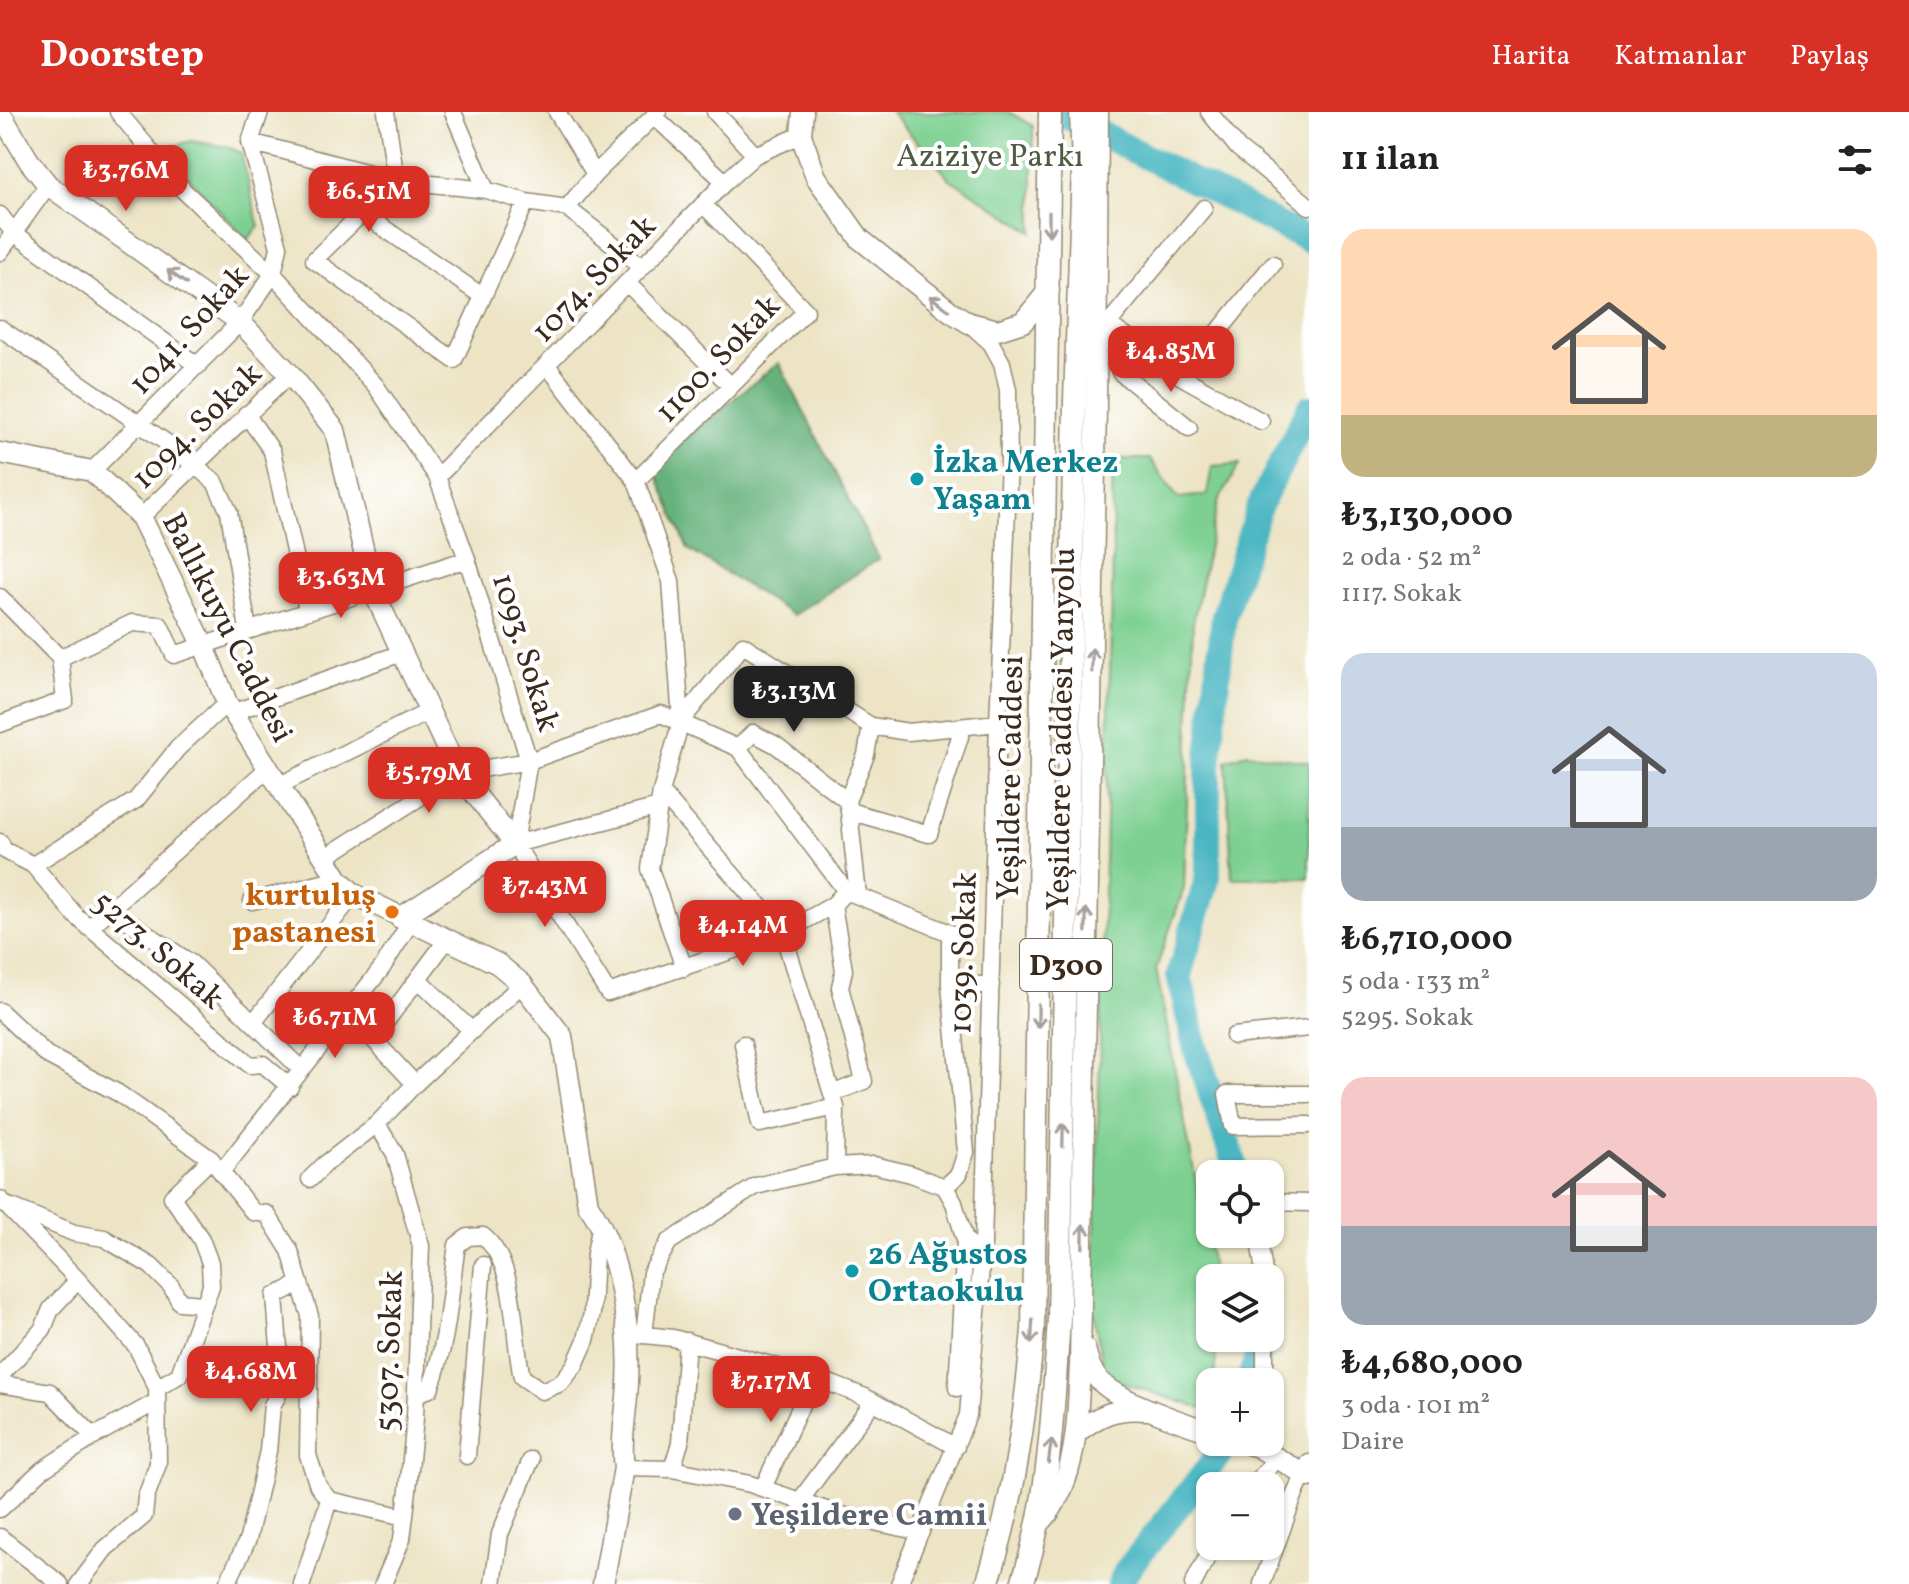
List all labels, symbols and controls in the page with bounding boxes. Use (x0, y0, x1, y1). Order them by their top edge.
text: Doorstep (40, 30, 204, 83)
text: Harita (1491, 37, 1570, 76)
text: Katmanlar (1614, 37, 1746, 76)
text: Paylaş (1790, 37, 1869, 76)
park label: Aziziye Parkı (896, 136, 1084, 180)
text: 11 ilan (1341, 137, 1440, 184)
icon: filters (1833, 138, 1877, 182)
pin: ₺3.76M (61, 145, 191, 213)
text: ₺3.76M (83, 153, 169, 189)
pin: ₺6.51M (304, 166, 434, 234)
text: ₺6.51M (327, 174, 411, 210)
street label: 1074. Sokak (523, 206, 667, 354)
one-way arrow (1041, 210, 1057, 237)
street label: 1041. Sokak (120, 256, 261, 406)
one-way arrow (166, 269, 188, 285)
icon: home (1537, 281, 1681, 425)
street label: 1100. Sokak (647, 286, 792, 434)
one-way arrow (929, 295, 950, 312)
pin: ₺4.85M (1106, 326, 1236, 394)
text: ₺4.85M (1126, 334, 1216, 370)
street label: 1094. Sokak (123, 354, 273, 501)
place label: İzka Merkez Yaşam (933, 442, 1118, 523)
marker: İzka Merkez Yaşam (908, 470, 926, 488)
text: ₺3,130,000 (1341, 493, 1513, 540)
street label: Ballıkuyu Caddesi (149, 506, 303, 751)
text: 2 oda · 52 m² (1341, 540, 1481, 576)
street label: Yeşildere Caddesi Yanyolu (1038, 547, 1088, 911)
pin: ₺3.63M (276, 552, 406, 620)
text: ₺3.63M (297, 560, 385, 596)
street label: 1093. Sokak (479, 568, 569, 737)
text: 1117. Sokak (1341, 576, 1462, 612)
one-way arrow (1084, 647, 1100, 674)
street label: Yeşildere Caddesi (988, 655, 1036, 901)
pin: ₺3.13M (729, 666, 859, 734)
text: ₺3.13M (752, 674, 836, 710)
icon: home (1537, 705, 1681, 849)
pin: ₺5.79M (364, 747, 494, 815)
text: ₺5.79M (386, 755, 472, 791)
pin: ₺7.43M (480, 861, 610, 929)
text: ₺7.43M (502, 869, 588, 905)
street label: 1039. Sokak (940, 871, 990, 1035)
place label: kurtuluş pastanesi (232, 875, 376, 956)
street label: 5273. Sokak (82, 882, 233, 1021)
pin: ₺4.14M (678, 900, 808, 968)
marker: kurtuluş pastanesi (383, 903, 401, 921)
one-way arrow (1079, 907, 1094, 934)
text: ₺4.14M (698, 908, 788, 944)
text: ₺6,710,000 (1341, 917, 1513, 964)
road number: D300 (1020, 939, 1112, 991)
text: 5 oda · 133 m² (1341, 964, 1490, 1000)
pin: ₺6.71M (270, 992, 400, 1060)
text: ₺6.71M (293, 1000, 377, 1036)
text: 5295. Sokak (1341, 1000, 1474, 1036)
one-way arrow (1030, 1002, 1045, 1029)
one-way arrow (1055, 1122, 1070, 1149)
icon: home (1537, 1129, 1681, 1273)
map controls (1196, 1160, 1284, 1560)
button: locate (1196, 1160, 1284, 1248)
one-way arrow (1075, 1223, 1091, 1250)
place label: 26 Ağustos Ortaokulu (868, 1234, 1028, 1315)
marker: 26 Ağustos Ortaokulu (843, 1262, 861, 1280)
button: layers (1196, 1264, 1284, 1352)
street label: 5307. Sokak (366, 1269, 416, 1433)
one-way arrow (1024, 1318, 1039, 1345)
text: ₺4,680,000 (1341, 1341, 1523, 1388)
pin: ₺4.68M (186, 1346, 316, 1414)
text: ₺4.68M (205, 1354, 297, 1390)
pin: ₺7.17M (706, 1356, 836, 1424)
text: ₺7.17M (731, 1364, 811, 1400)
button: + (1196, 1368, 1284, 1456)
text: 3 oda · 101 m² (1341, 1388, 1490, 1424)
text: Daire (1341, 1424, 1404, 1460)
one-way arrow (1043, 1439, 1058, 1464)
button: − (1196, 1472, 1284, 1560)
place label: Yeşildere Camii (751, 1495, 987, 1539)
marker: Yeşildere Camii (726, 1505, 744, 1523)

